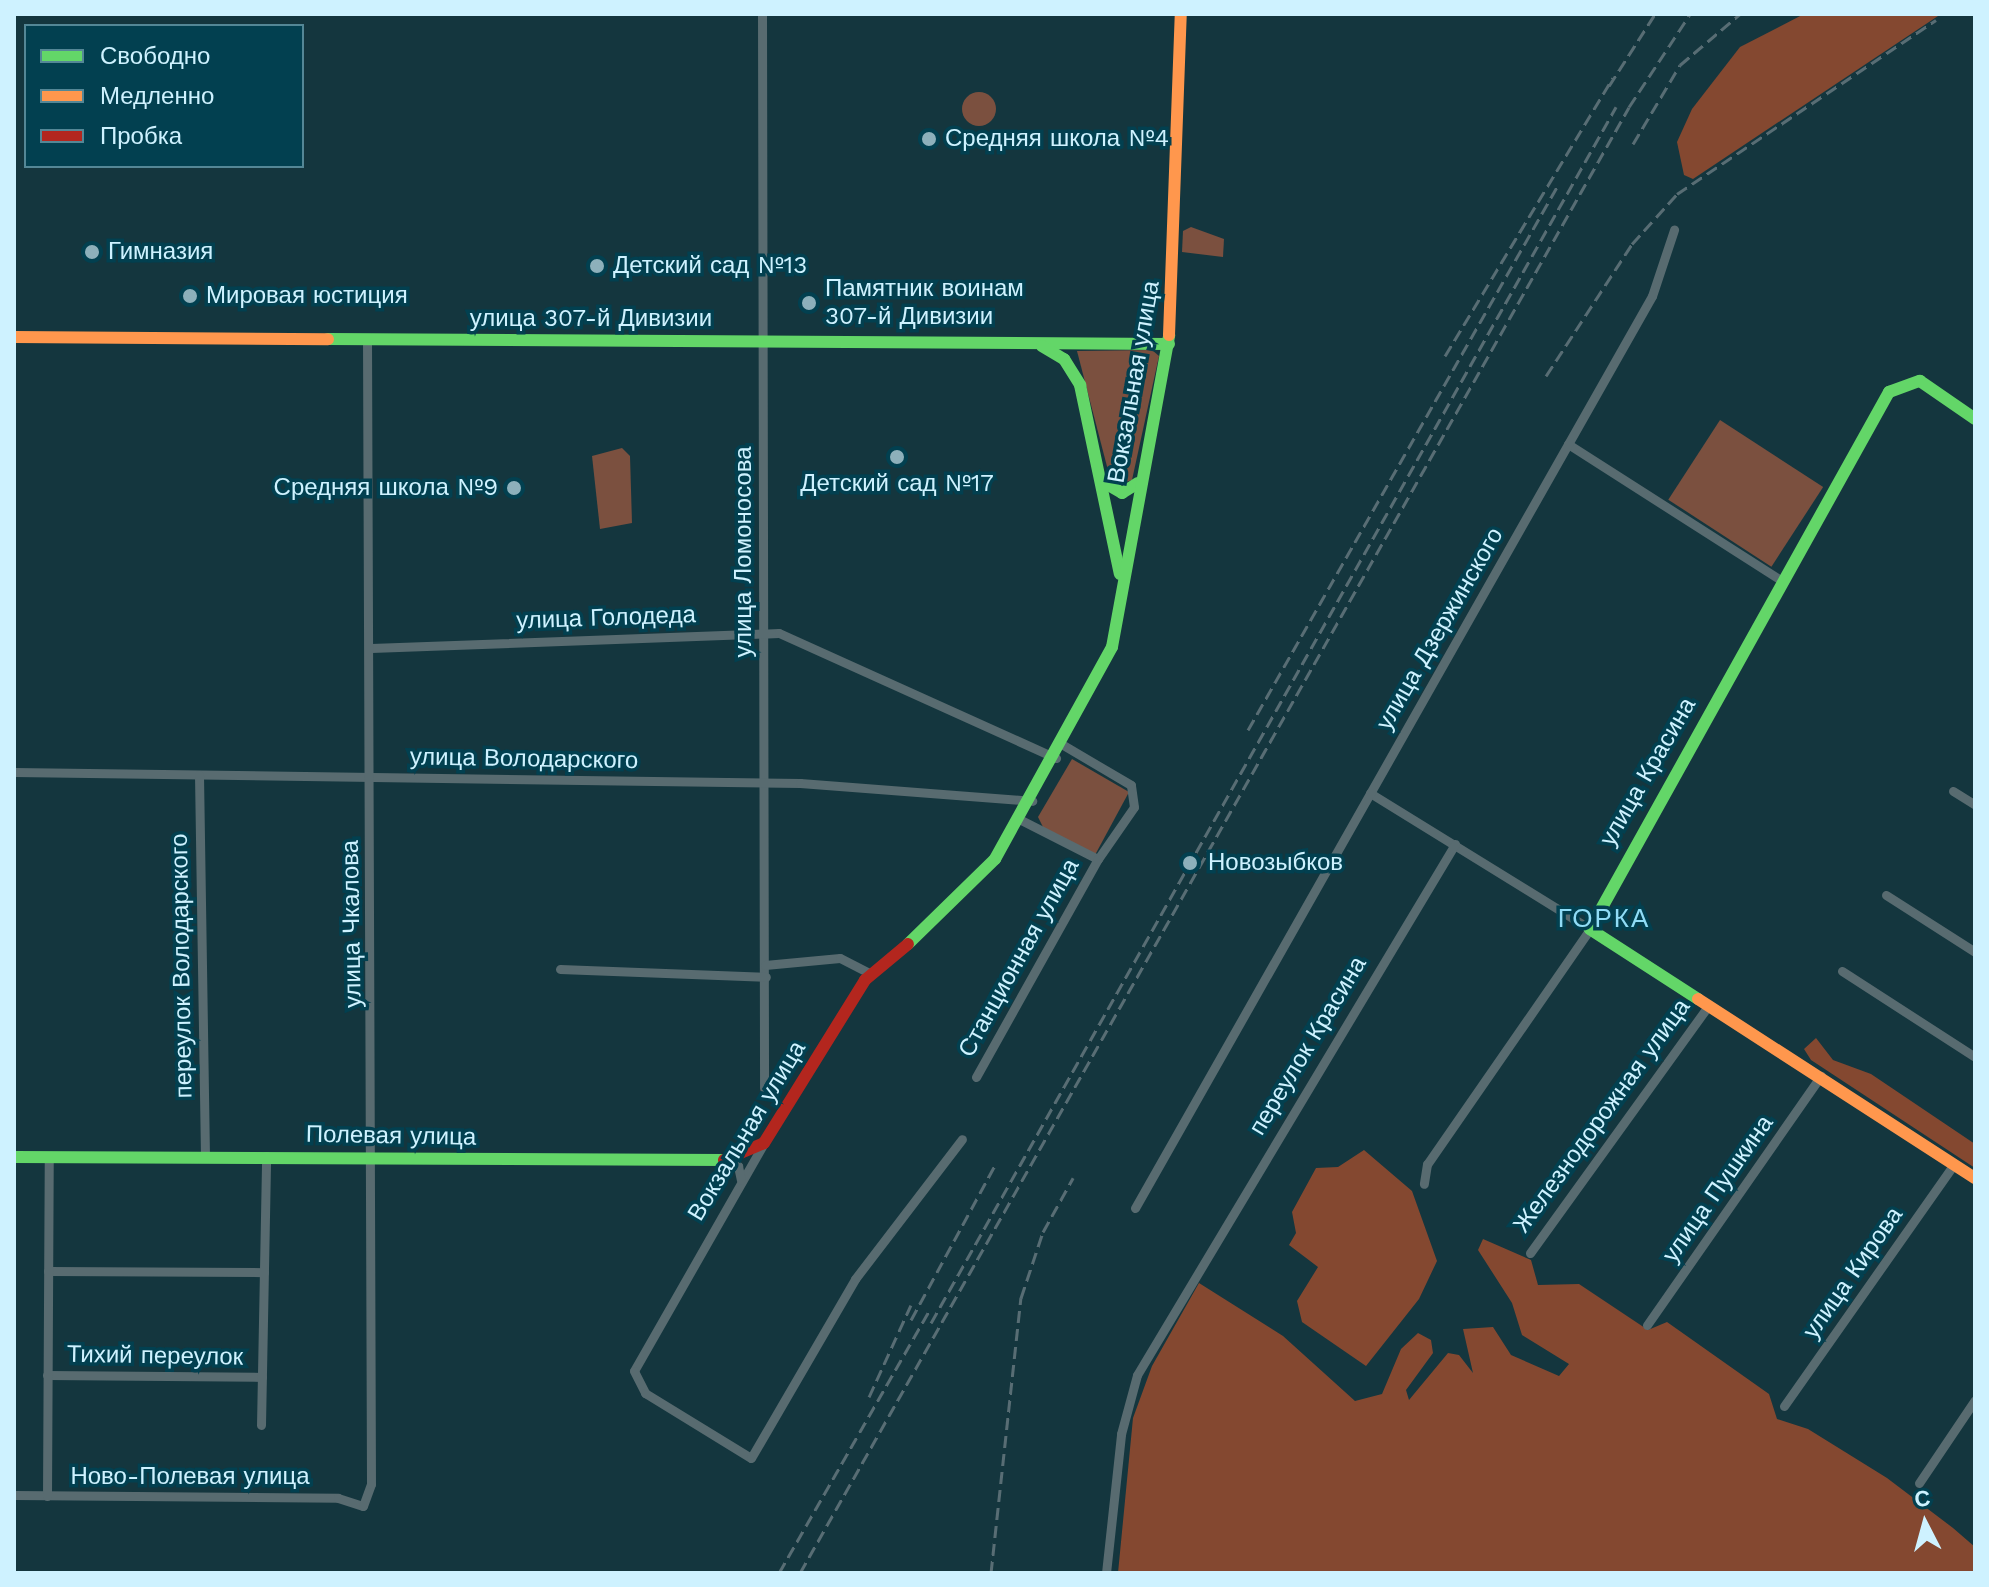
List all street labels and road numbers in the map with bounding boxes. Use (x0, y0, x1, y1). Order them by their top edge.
street label: Вокзальная улица (1102, 279, 1166, 485)
street label: улица 307-й Дивизии (470, 305, 712, 333)
street label: улица Ломоносова (730, 446, 758, 658)
street label: улица Дзержинского (1370, 523, 1510, 735)
street label: улица Голодеда (516, 600, 696, 636)
street label: улица Красина (1594, 693, 1702, 851)
street label: улица Володарского (410, 743, 638, 775)
street label: переулок Володарского (165, 833, 199, 1099)
street label: улица Чкалова (336, 840, 368, 1008)
street label: Станционная улица (953, 854, 1085, 1062)
street label: переулок Красина (1243, 951, 1373, 1141)
street label: Железнодорожная улица (1507, 994, 1697, 1238)
street label: Вокзальная улица (682, 1036, 812, 1226)
street label: улица Пушкина (1657, 1110, 1779, 1268)
street label: Полевая улица (306, 1120, 476, 1152)
street label: улица Кирова (1797, 1202, 1909, 1344)
street label: Тихий переулок (67, 1340, 243, 1372)
street label: Ново-Полевая улица (70, 1463, 310, 1491)

